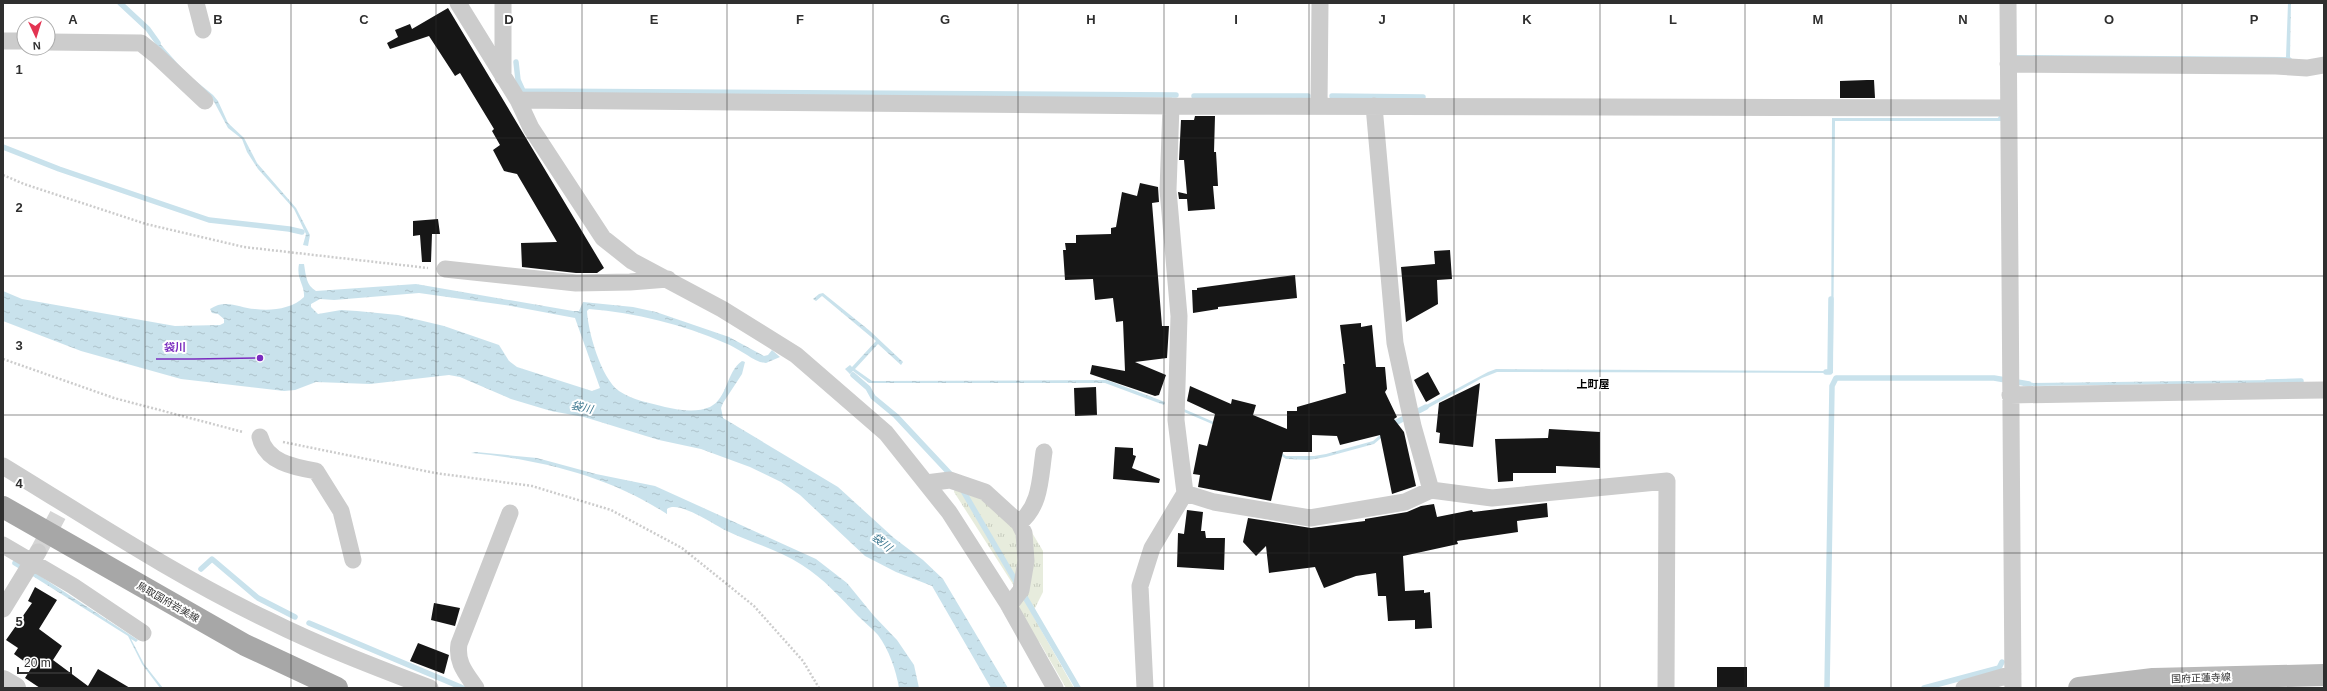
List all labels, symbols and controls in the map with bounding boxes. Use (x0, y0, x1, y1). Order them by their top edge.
text: A (68, 12, 78, 27)
text: B (213, 12, 223, 27)
text: C (359, 12, 369, 27)
text: D (504, 12, 514, 27)
text: E (650, 12, 659, 27)
text: F (796, 12, 804, 27)
text: G (940, 12, 950, 27)
text: H (1086, 12, 1096, 27)
text: I (1234, 12, 1238, 27)
text: J (1378, 12, 1386, 27)
text: K (1522, 12, 1532, 27)
text: L (1669, 12, 1677, 27)
text: M (1813, 12, 1823, 27)
text: N (1958, 12, 1968, 27)
text: O (2104, 12, 2114, 27)
text: P (2250, 12, 2259, 27)
north arrow (16, 16, 56, 56)
text: N (32, 40, 41, 52)
text: 1 (15, 62, 23, 77)
text: 2 (15, 200, 23, 215)
callout: 袋川 (156, 336, 194, 359)
text: 3 (15, 338, 23, 353)
text: 袋川 (164, 341, 186, 353)
district label: 上町屋 (1577, 378, 1610, 390)
water label: 袋川 (570, 399, 595, 416)
text: 4 (15, 476, 23, 491)
water label: 袋川 (870, 530, 895, 554)
street label: 鳥取国府岩美線 (135, 580, 201, 624)
text: 5 (15, 614, 23, 629)
scale bar (18, 649, 71, 675)
text: 20 m (24, 656, 51, 670)
street label: 国府正蓮寺線 (2171, 671, 2231, 685)

